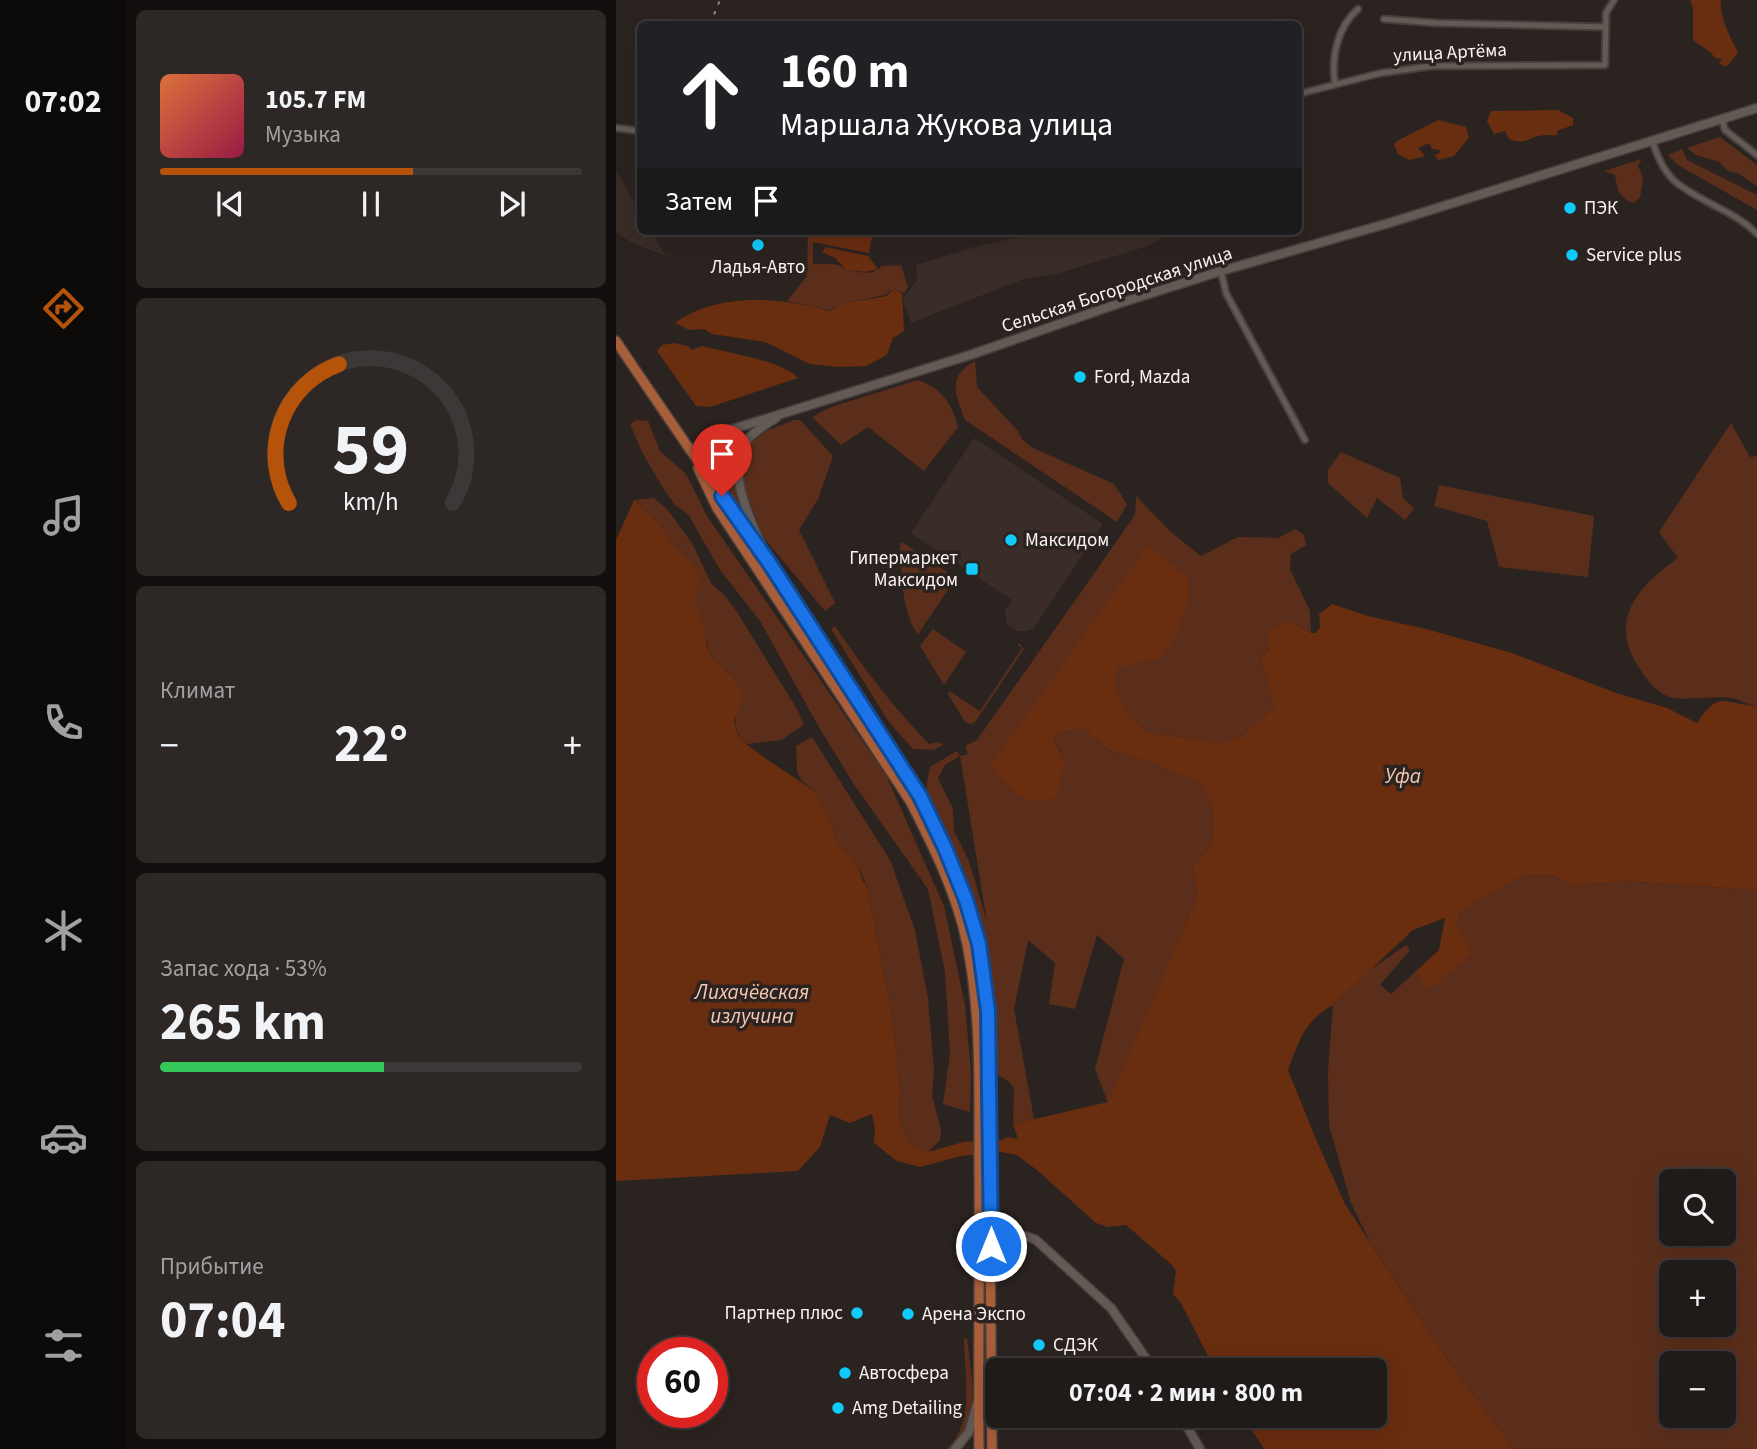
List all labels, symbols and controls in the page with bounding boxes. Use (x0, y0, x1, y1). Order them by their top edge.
text: 160 m (780, 37, 909, 107)
street label: улица Артёма (1393, 37, 1507, 69)
icon: ahead (665, 49, 756, 140)
text: 07:02 (24, 79, 102, 125)
text: 105.7 FM (265, 81, 366, 118)
text: Маршала Жукова улица (780, 102, 1113, 148)
text: Музыка (265, 118, 341, 151)
icon: arrive (747, 182, 785, 220)
text: Затем (665, 183, 733, 220)
icon: previous (211, 185, 249, 223)
icon: pause (352, 185, 390, 223)
icon: next (493, 185, 531, 223)
place label: ПЭК (1584, 195, 1618, 222)
marker: ПЭК (1562, 200, 1578, 216)
marker: Ладья-Авто (750, 237, 766, 253)
street label: Сельская Богородская улица (998, 240, 1236, 340)
place label: Service plus (1586, 242, 1681, 269)
marker: Service plus (1564, 247, 1580, 263)
place label: Ладья-Авто (711, 254, 805, 281)
icon: directions (39, 284, 88, 333)
place label: Ford, Mazda (1094, 364, 1190, 391)
marker: Ford, Mazda (1072, 369, 1088, 385)
text: 59 (333, 398, 409, 502)
pin (692, 424, 752, 496)
icon: arrive (703, 435, 741, 473)
text: km/h (343, 483, 399, 519)
icon: music (39, 491, 88, 540)
place label: Максидом (1025, 527, 1109, 554)
marker: Максидом (1003, 532, 1019, 548)
place label: Гипермаркет Максидом (849, 545, 958, 594)
marker: Гипермаркет Максидом (964, 561, 980, 577)
text: Климат (160, 674, 235, 707)
icon: phone (39, 698, 88, 747)
text: 22° (334, 708, 408, 782)
text: − (160, 719, 179, 773)
text: + (563, 719, 582, 773)
water label: Уфа (1385, 761, 1421, 791)
icon: climate (39, 906, 88, 955)
text: Запас хода · 53% (160, 952, 327, 985)
water label: Лихачёвская излучина (694, 977, 809, 1031)
text: 265 km (160, 986, 326, 1060)
icon: car (39, 1113, 88, 1162)
map controls (1659, 1169, 1736, 1428)
button: search (1659, 1169, 1736, 1246)
position arrow (954, 1209, 1028, 1283)
text: Прибытие (160, 1250, 264, 1283)
button: + (1659, 1260, 1736, 1337)
text: 07:04 (160, 1284, 285, 1358)
place label: Партнер плюс (724, 1300, 843, 1327)
place label: Арена Экспо (922, 1301, 1026, 1328)
marker: Партнер плюс (849, 1305, 865, 1321)
marker: Арена Экспо (900, 1306, 916, 1322)
icon: filters (39, 1321, 88, 1370)
place label: СДЭК (1053, 1332, 1098, 1359)
speed limit sign: 60 (637, 1337, 728, 1428)
marker: СДЭК (1031, 1337, 1047, 1353)
button: − (1659, 1351, 1736, 1428)
place label: Автосфера (859, 1360, 949, 1387)
marker: Автосфера (837, 1365, 853, 1381)
text: 07:04 · 2 мин · 800 m (1069, 1374, 1303, 1411)
place label: Amg Detailing (852, 1395, 963, 1422)
marker: Amg Detailing (830, 1400, 846, 1416)

